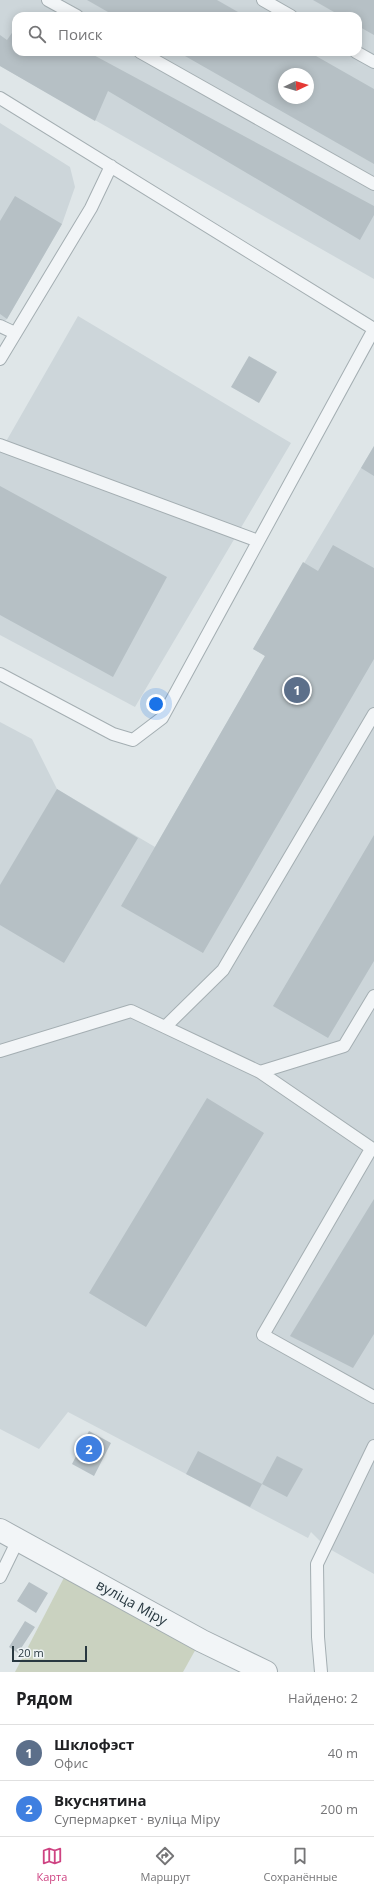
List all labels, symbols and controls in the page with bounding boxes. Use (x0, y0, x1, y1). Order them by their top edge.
search box (12, 12, 362, 56)
icon: search (26, 23, 48, 45)
text: Поиск (58, 24, 102, 44)
north arrow (278, 68, 314, 104)
pin: 1 (284, 675, 310, 705)
your location (146, 694, 166, 714)
pin: 2 (76, 1434, 102, 1464)
street label: вуліца Міру (93, 1575, 172, 1630)
scale bar (12, 1644, 87, 1663)
text: 20 m (18, 1645, 44, 1660)
text: Рядом (16, 1687, 73, 1710)
text: Найдено: 2 (288, 1689, 358, 1707)
text: Шклофэст (54, 1734, 134, 1754)
text: 1 (25, 1744, 33, 1762)
text: 40 m (328, 1744, 358, 1762)
text: Офис (54, 1754, 88, 1772)
text: Вкуснятина (54, 1790, 147, 1810)
text: 2 (25, 1800, 33, 1818)
text: 200 m (320, 1800, 358, 1818)
text: Супермаркет · вуліца Міру (54, 1810, 220, 1828)
tab: Карта (37, 1845, 67, 1884)
tab: Маршрут (141, 1845, 190, 1884)
tab: Сохранённые (264, 1845, 337, 1884)

